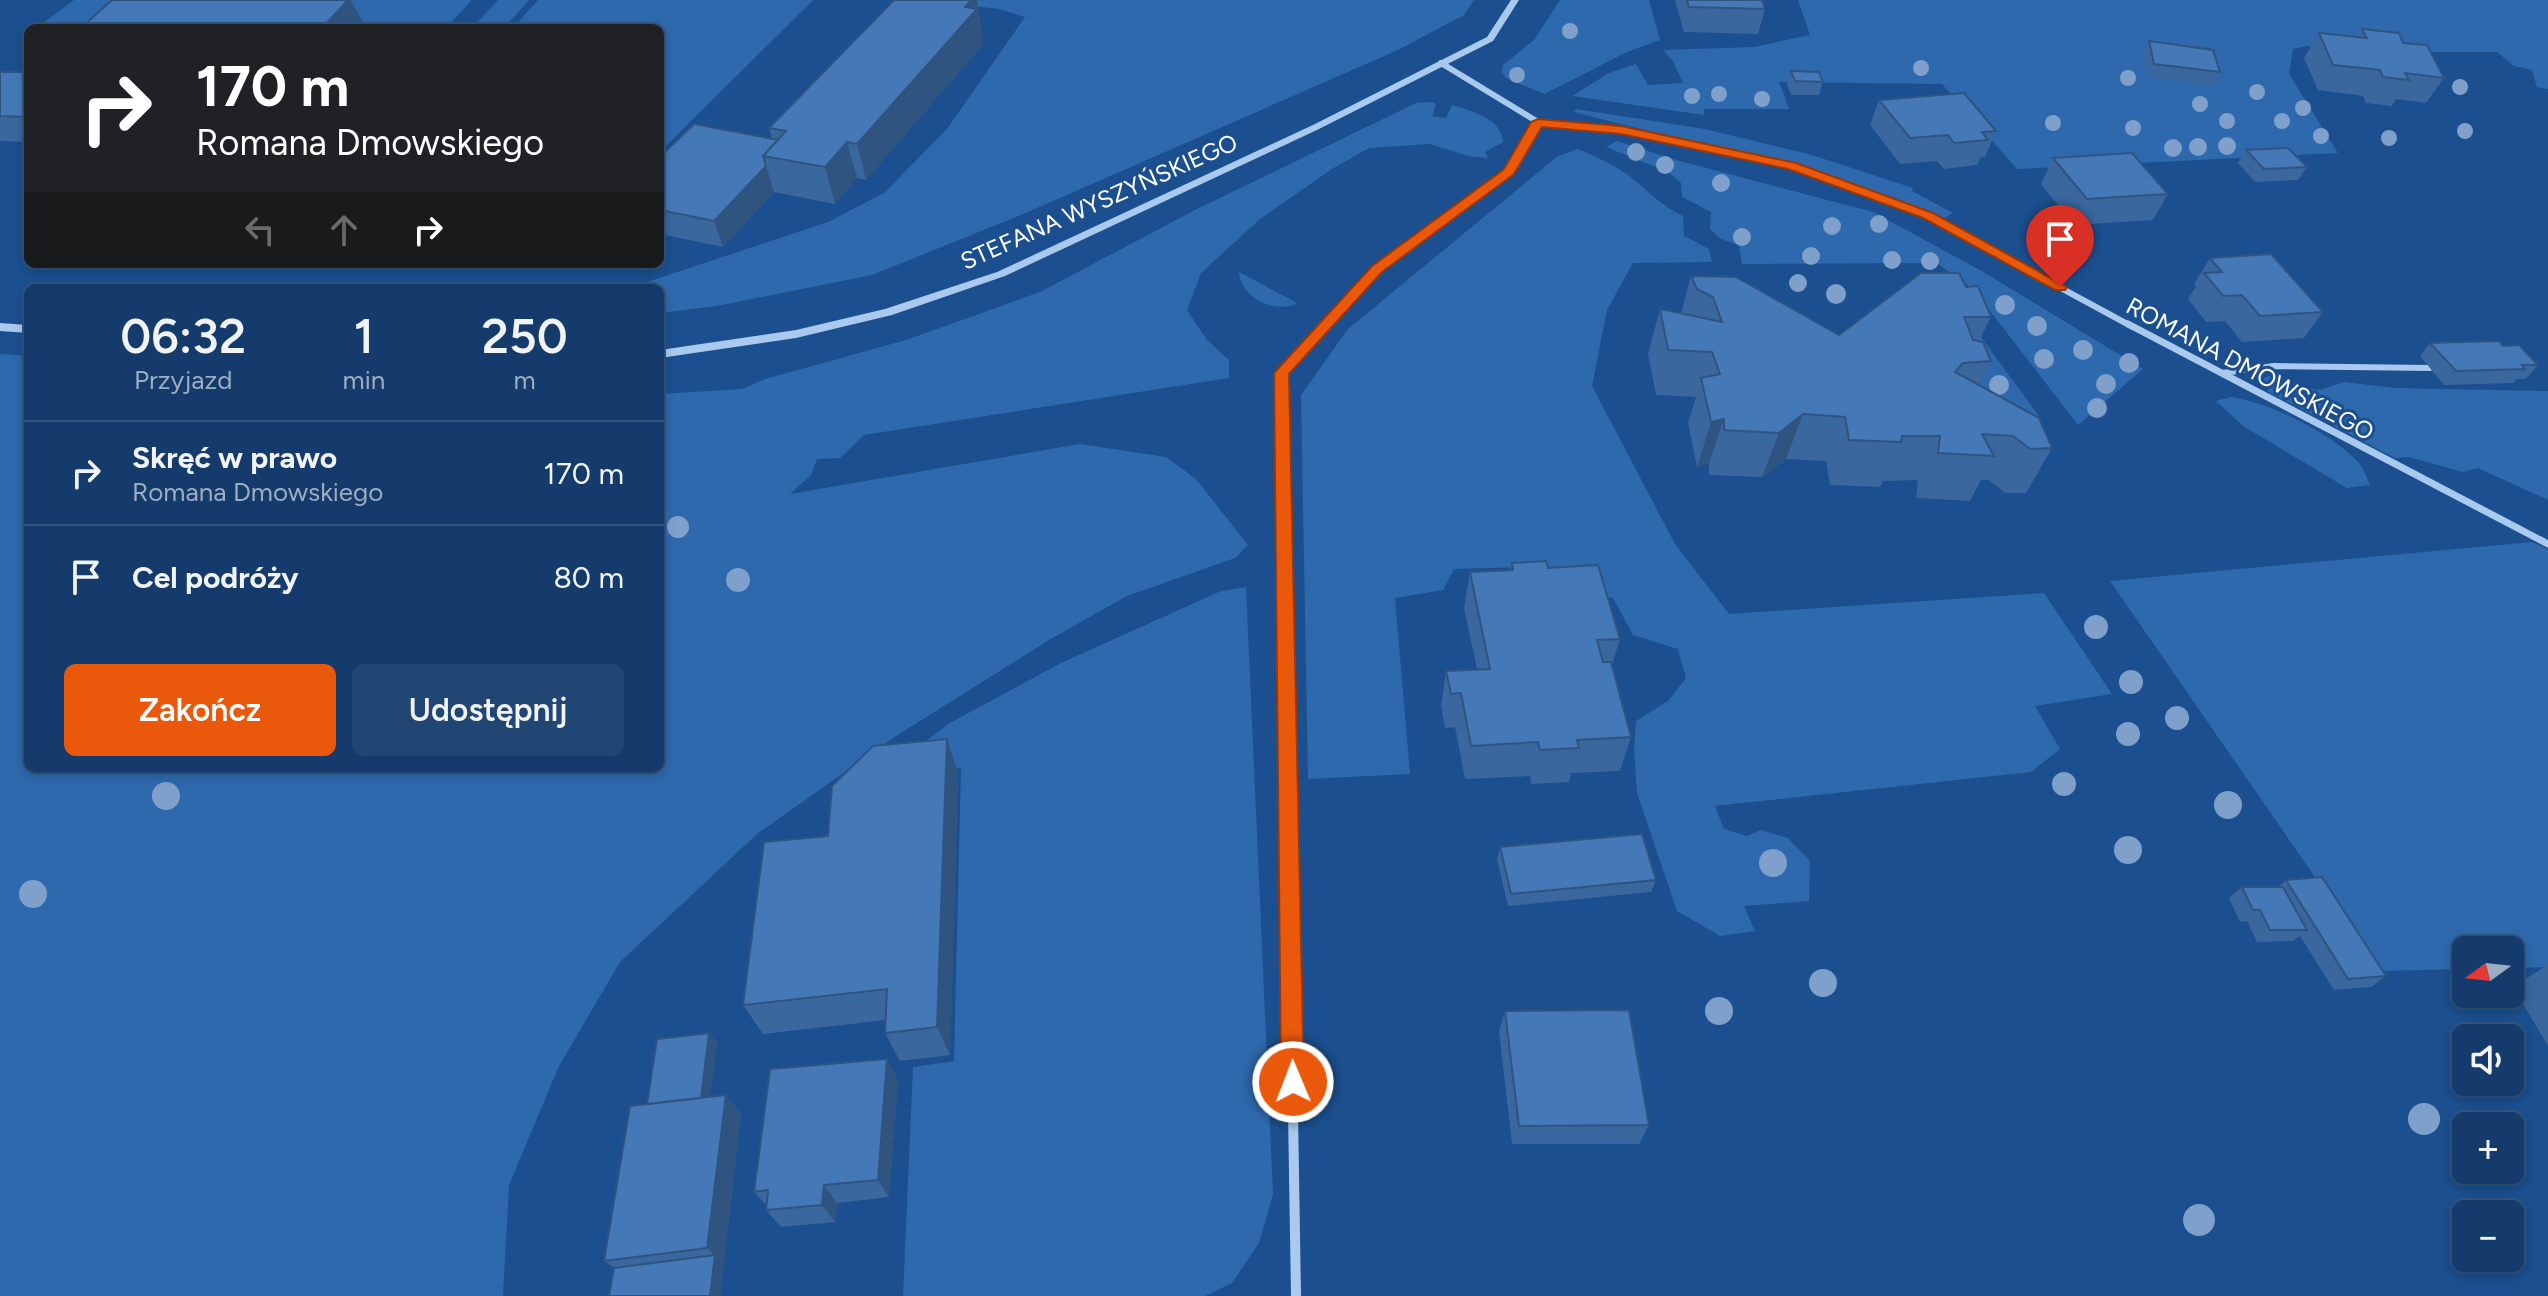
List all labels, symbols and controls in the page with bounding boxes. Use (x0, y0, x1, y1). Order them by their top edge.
text: 170 m (196, 53, 349, 120)
icon: right (64, 56, 168, 160)
text: Romana Dmowskiego (196, 121, 544, 164)
street label: STEFANA WYSZYŃSKIEGO (956, 127, 1242, 276)
pin (2026, 205, 2094, 287)
icon: left (238, 208, 282, 252)
icon: ahead (322, 208, 366, 252)
icon: right (406, 208, 450, 252)
icon: arrive (2038, 217, 2082, 261)
street label: ROMANA DMOWSKIEGO (2122, 291, 2379, 446)
text: 06:32 (120, 307, 246, 365)
text: 1 (354, 307, 374, 365)
text: 250 (482, 307, 568, 365)
text: Przyjazd (134, 364, 232, 396)
text: min (343, 364, 385, 396)
text: m (514, 364, 536, 396)
text: Skręć w prawo (132, 439, 337, 476)
icon: right (64, 451, 108, 495)
text: 170 m (543, 455, 624, 492)
text: Romana Dmowskiego (132, 476, 383, 508)
icon: arrive (64, 555, 108, 599)
text: Cel podróży (132, 559, 299, 596)
text: 80 m (553, 559, 624, 596)
button: Zakończ (64, 664, 336, 756)
button: Udostępnij (352, 664, 624, 756)
north arrow (2452, 936, 2524, 1008)
map controls (2452, 936, 2524, 1272)
button: sound (2452, 1024, 2524, 1096)
position arrow (1251, 1040, 1335, 1124)
button: + (2452, 1112, 2524, 1184)
button: − (2452, 1200, 2524, 1272)

